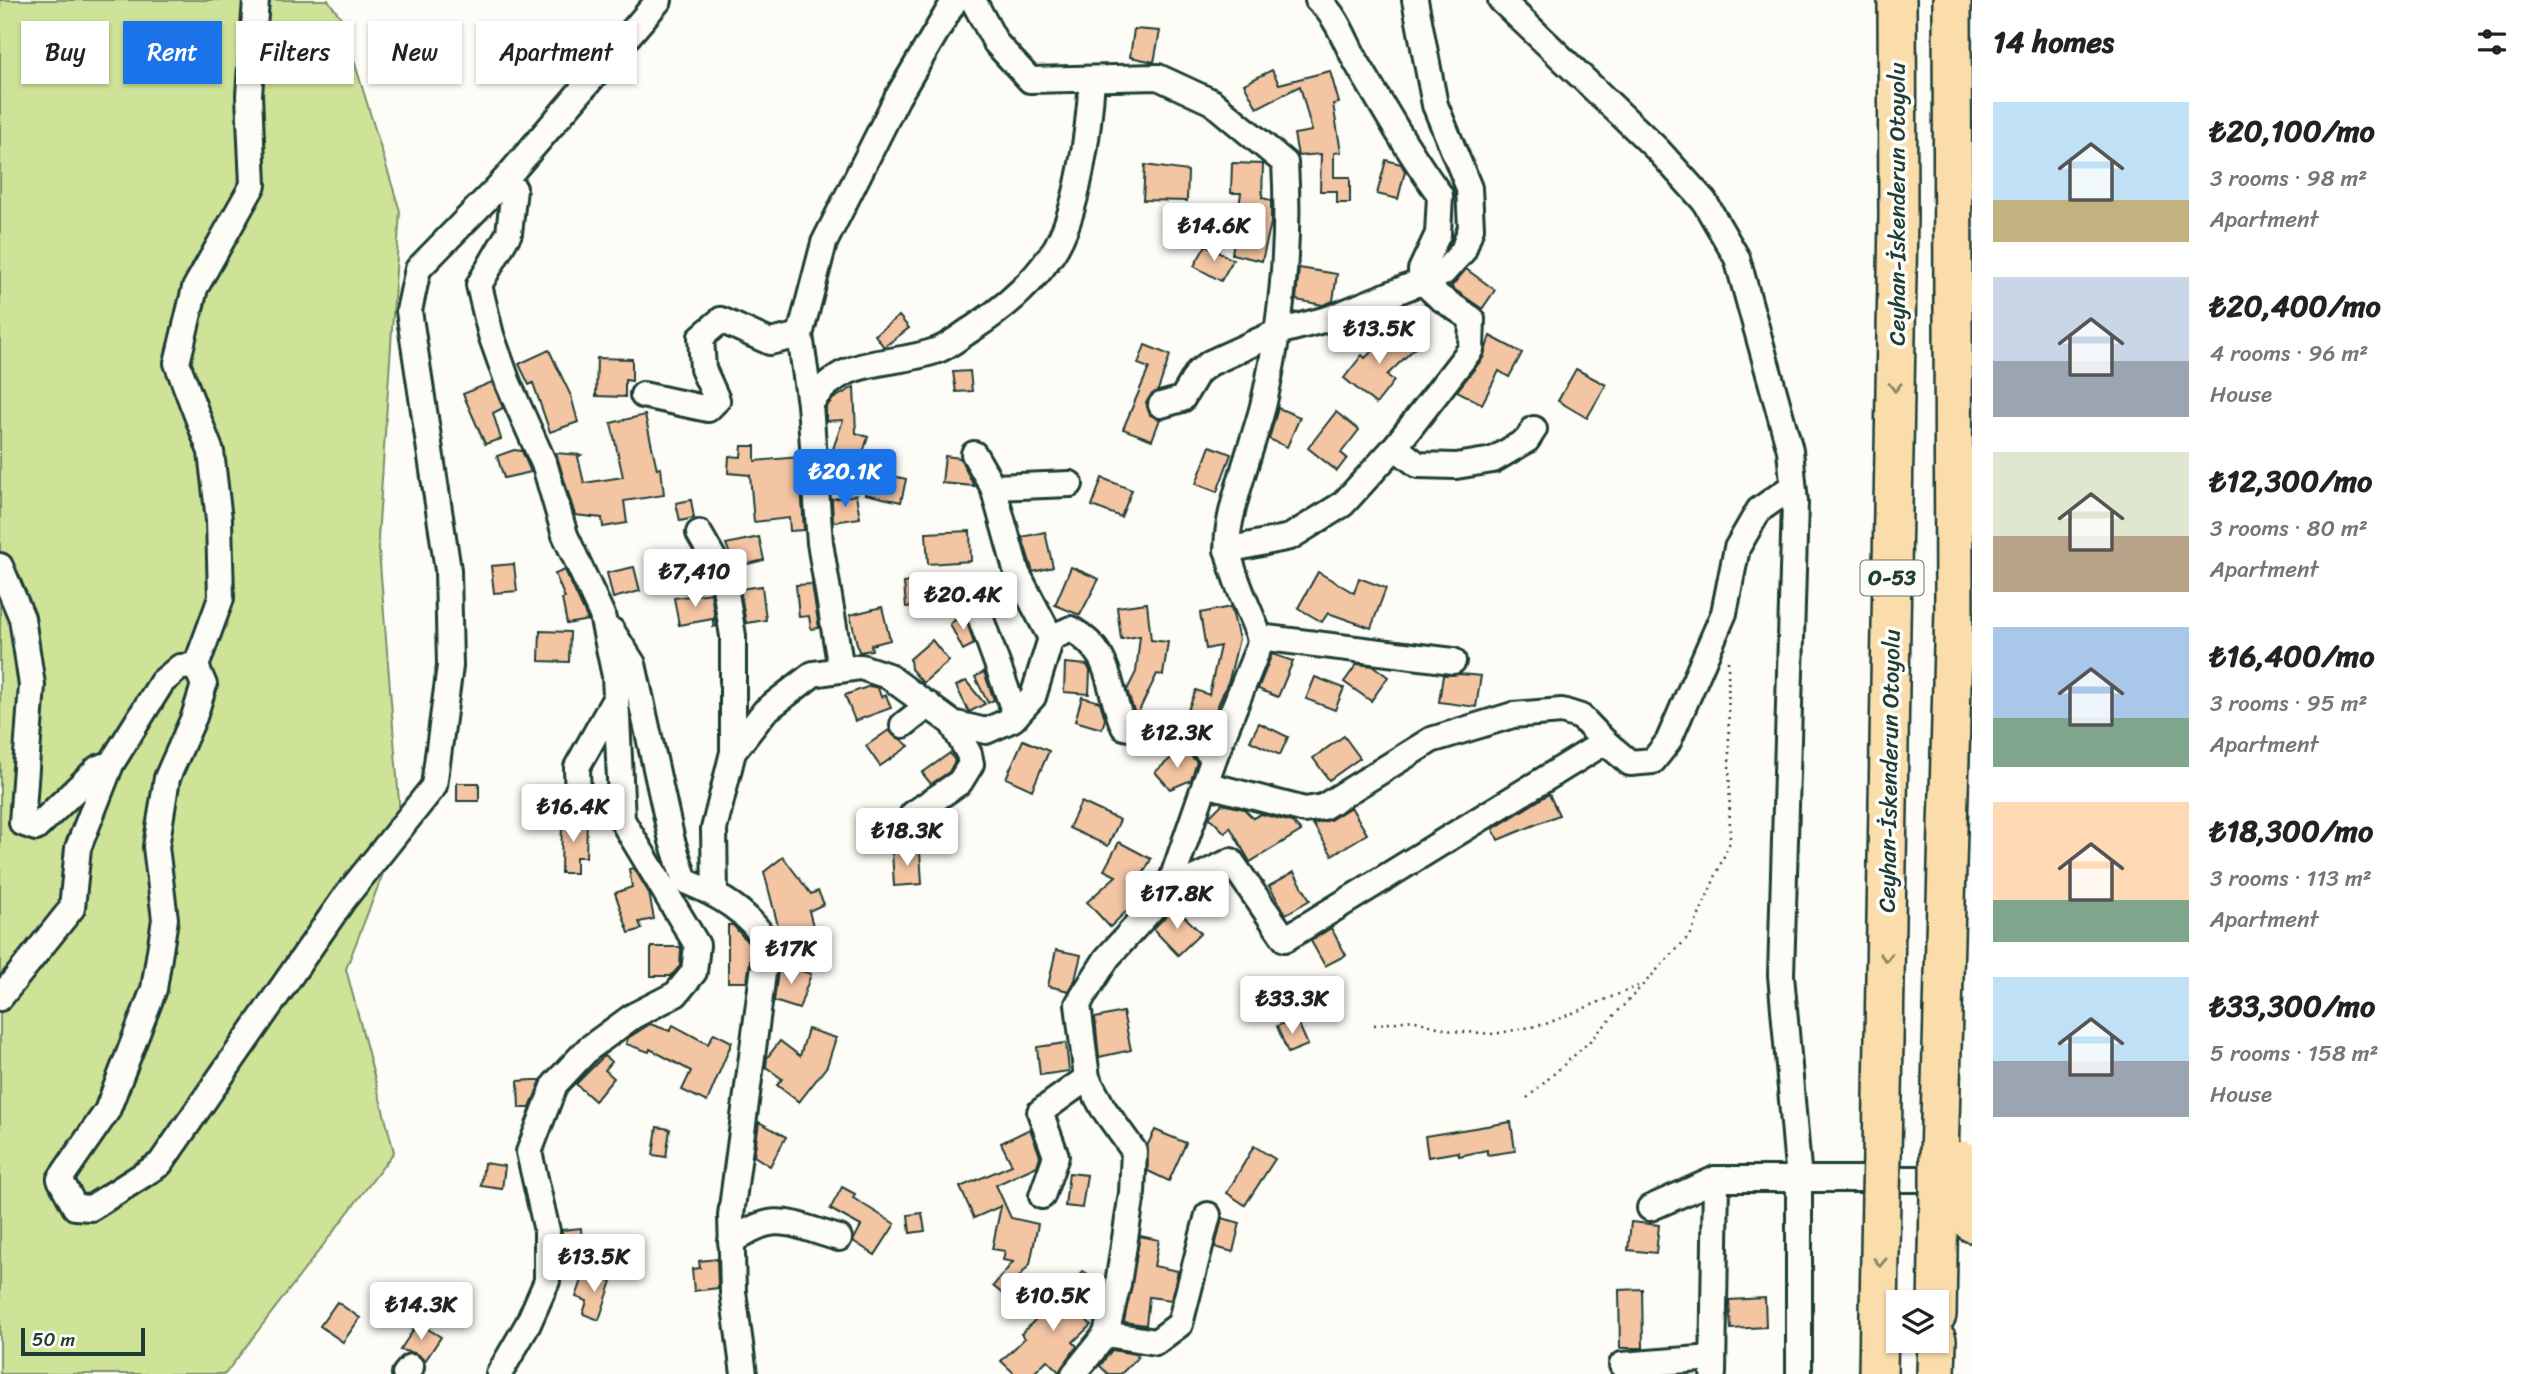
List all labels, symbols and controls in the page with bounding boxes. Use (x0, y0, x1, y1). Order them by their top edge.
text: 14 homes (1993, 15, 2114, 69)
chip: Buy (21, 21, 109, 84)
chip: Rent (123, 21, 222, 84)
chip: Filters (236, 21, 354, 84)
chip: New (368, 21, 462, 84)
chip: Apartment (476, 21, 637, 84)
icon: filters (2473, 23, 2511, 61)
street label: Ceyhan-İskenderun Otoyolu (1877, 62, 1918, 346)
text: ₺20,100/mo (2210, 104, 2375, 158)
icon: home (2049, 130, 2133, 214)
text: 3 rooms · 98 m² (2210, 158, 2367, 199)
text: Apartment (2210, 199, 2319, 240)
pin: ₺14.6K (1157, 204, 1271, 263)
text: ₺14.6K (1179, 205, 1249, 246)
text: ₺20,400/mo (2210, 279, 2381, 333)
icon: home (2049, 305, 2133, 389)
pin: ₺13.5K (1322, 306, 1436, 366)
text: ₺13.5K (1344, 308, 1414, 349)
text: 4 rooms · 96 m² (2210, 333, 2368, 374)
text: House (2210, 374, 2272, 415)
one-way arrow (1888, 381, 1903, 392)
pin: ₺20.1K (788, 449, 902, 509)
text: ₺20.1K (809, 451, 881, 492)
text: ₺12,300/mo (2210, 454, 2372, 508)
icon: home (2049, 480, 2133, 564)
text: 3 rooms · 80 m² (2210, 508, 2368, 549)
text: Apartment (2210, 549, 2319, 590)
pin: ₺7,410 (638, 550, 752, 609)
text: ₺7,410 (660, 551, 730, 592)
road number: O-53 (1860, 560, 1924, 596)
pin: ₺20.4K (906, 572, 1020, 632)
text: ₺20.4K (925, 574, 1001, 615)
street label: Ceyhan-İskenderun Otoyolu (1867, 628, 1912, 913)
text: ₺16,400/mo (2210, 629, 2374, 683)
icon: home (2049, 655, 2133, 739)
text: 3 rooms · 95 m² (2210, 683, 2367, 724)
pin: ₺12.3K (1120, 710, 1234, 770)
text: ₺12.3K (1142, 712, 1212, 753)
text: Apartment (2210, 724, 2319, 765)
pin: ₺16.4K (516, 784, 630, 844)
text: ₺16.4K (538, 786, 608, 827)
text: ₺18,300/mo (2210, 804, 2373, 858)
pin: ₺18.3K (850, 808, 964, 868)
text: ₺18.3K (872, 810, 942, 851)
icon: home (2049, 830, 2133, 914)
text: 3 rooms · 113 m² (2210, 858, 2372, 899)
pin: ₺17.8K (1120, 872, 1234, 931)
text: ₺17.8K (1142, 873, 1212, 914)
text: Apartment (2210, 899, 2319, 940)
pin: ₺17K (750, 926, 832, 986)
text: ₺17K (766, 928, 816, 969)
one-way arrow (1878, 952, 1894, 963)
pin: ₺33.3K (1235, 976, 1349, 1036)
text: ₺33.3K (1256, 978, 1328, 1019)
text: ₺33,300/mo (2210, 979, 2375, 1033)
icon: home (2049, 1005, 2133, 1089)
text: 5 rooms · 158 m² (2210, 1033, 2379, 1074)
text: House (2210, 1074, 2272, 1115)
pin: ₺13.5K (537, 1234, 651, 1294)
text: ₺13.5K (559, 1236, 629, 1277)
one-way arrow (1873, 1257, 1888, 1268)
pin: ₺10.5K (996, 1274, 1110, 1333)
text: ₺10.5K (1017, 1275, 1089, 1316)
pin: ₺14.3K (364, 1282, 478, 1342)
text: ₺14.3K (386, 1284, 456, 1325)
map controls (1886, 1290, 1949, 1353)
button: layers (1886, 1290, 1949, 1353)
text: 50 m (32, 1323, 75, 1356)
scale bar (21, 1325, 145, 1357)

